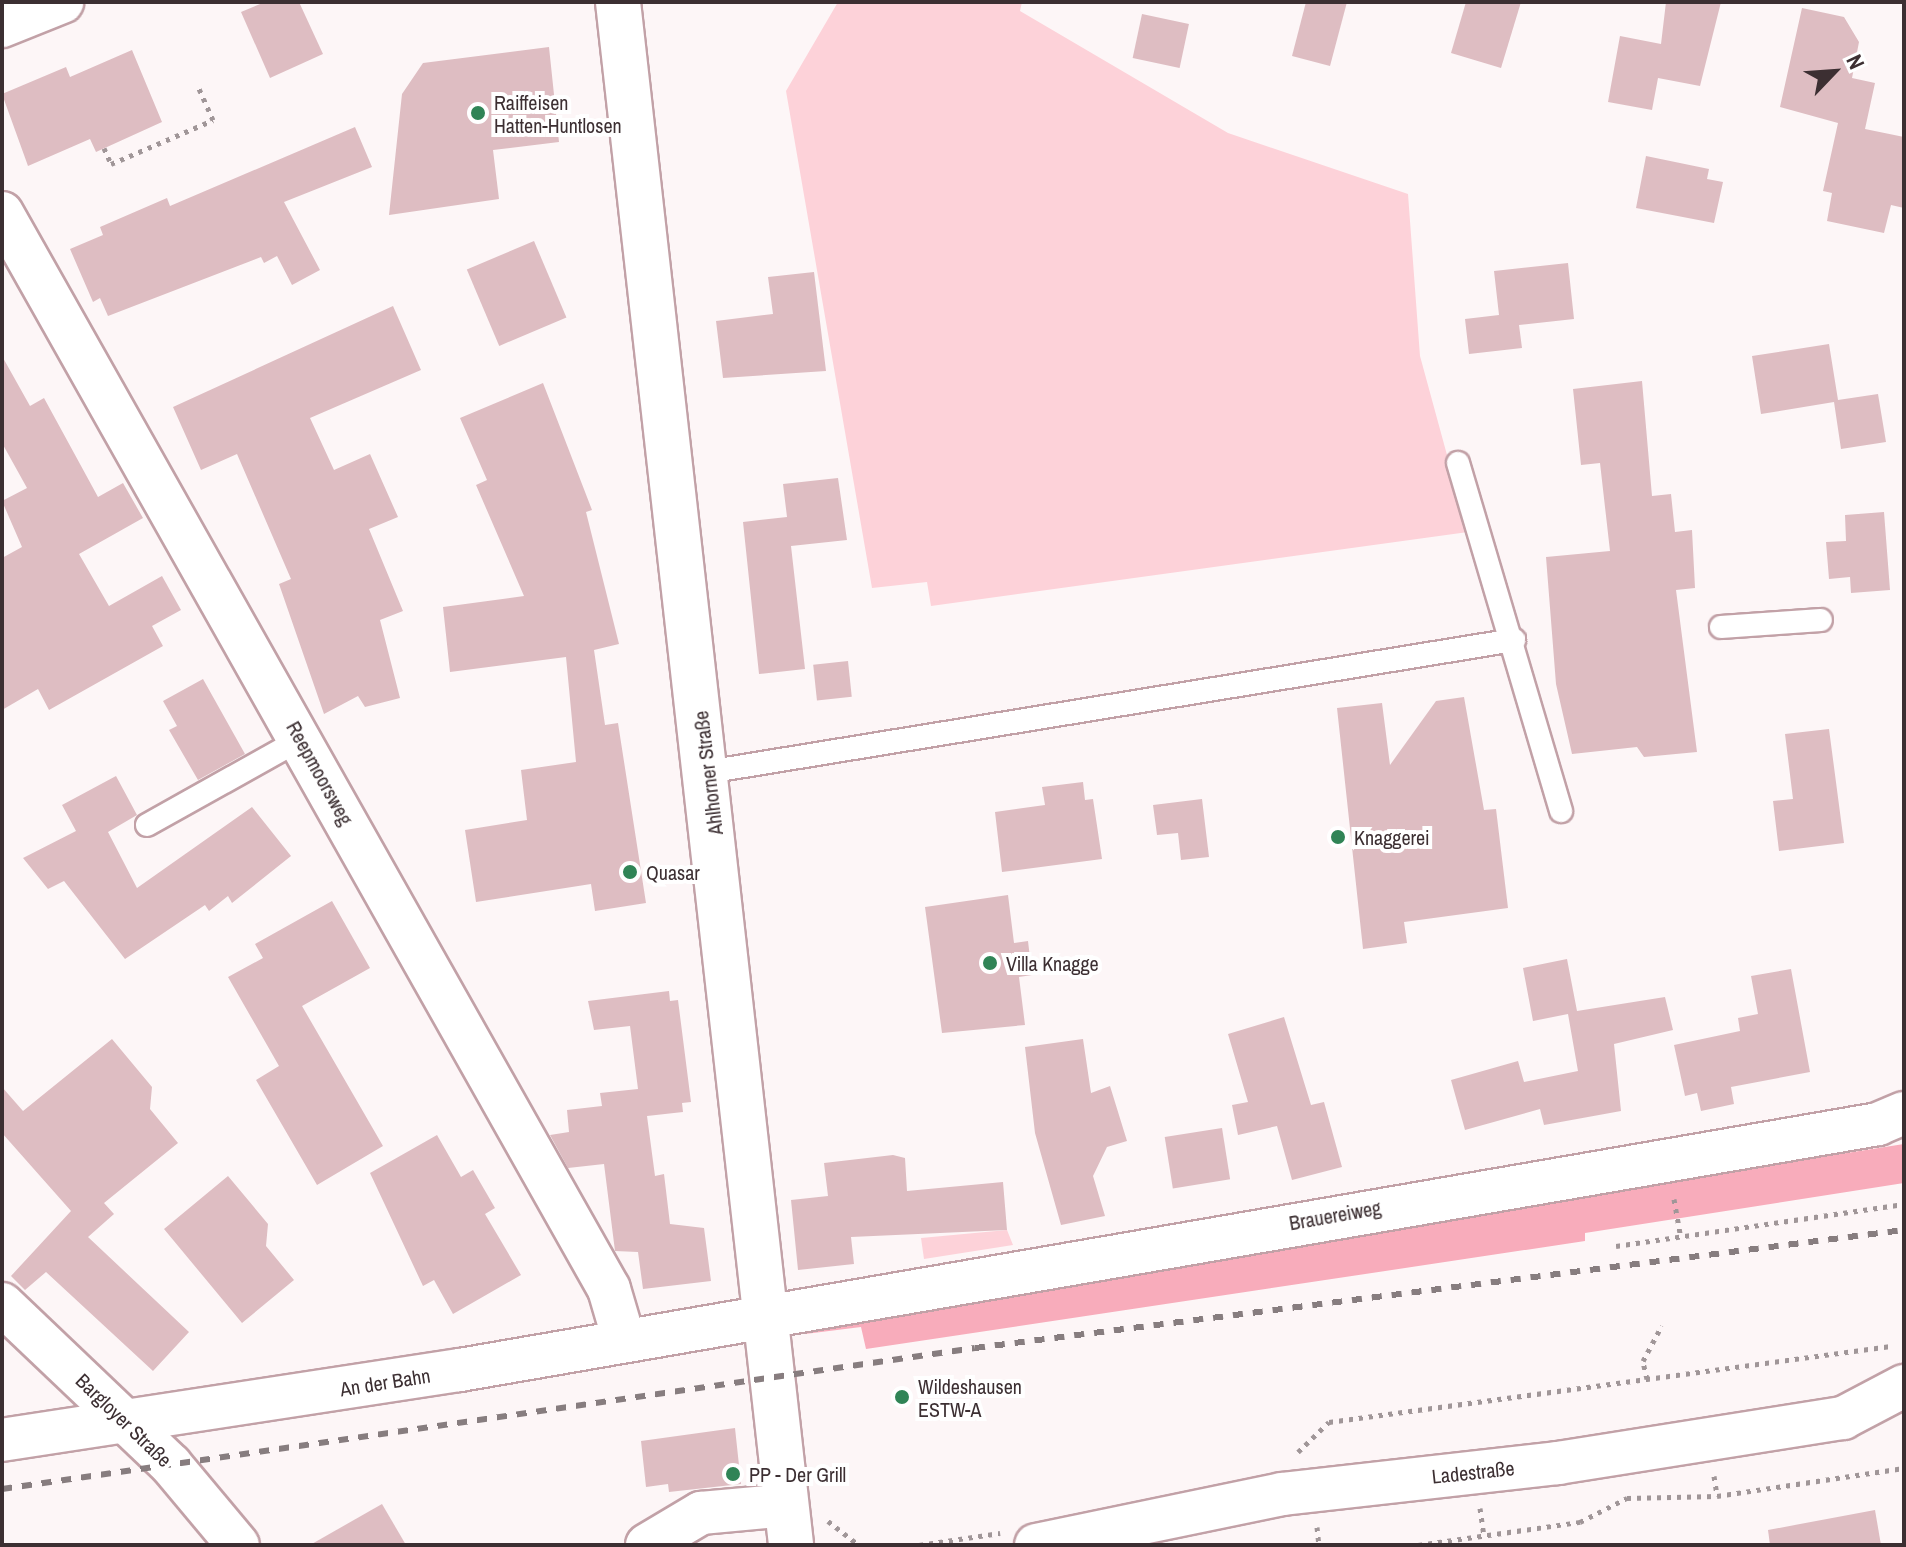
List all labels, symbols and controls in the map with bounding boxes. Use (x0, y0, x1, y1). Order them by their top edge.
north arrow (1794, 32, 1874, 112)
text: N (1839, 50, 1872, 74)
place label: Raiffeisen Hatten-Huntlosen (494, 90, 622, 137)
marker: Raiffeisen Hatten-Huntlosen (469, 104, 487, 122)
street label: Ahlhorner Straße (688, 710, 728, 836)
street label: Reepmoorsweg (282, 717, 358, 829)
place label: Knaggerei (1354, 825, 1430, 849)
marker: Knaggerei (1329, 828, 1347, 846)
place label: Quasar (646, 860, 700, 884)
marker: Quasar (621, 863, 639, 881)
place label: Villa Knagge (1006, 951, 1099, 975)
marker: Villa Knagge (981, 954, 999, 972)
street label: Brauereiweg (1287, 1195, 1383, 1235)
street label: An der Bahn (338, 1363, 432, 1401)
street label: Bargloyer Straße (71, 1368, 177, 1472)
place label: Wildeshausen ESTW-A (918, 1374, 1022, 1421)
marker: Wildeshausen ESTW-A (893, 1388, 911, 1406)
street label: Ladestraße (1430, 1456, 1516, 1488)
place label: PP - Der Grill (749, 1462, 846, 1486)
marker: PP - Der Grill (724, 1465, 742, 1483)

